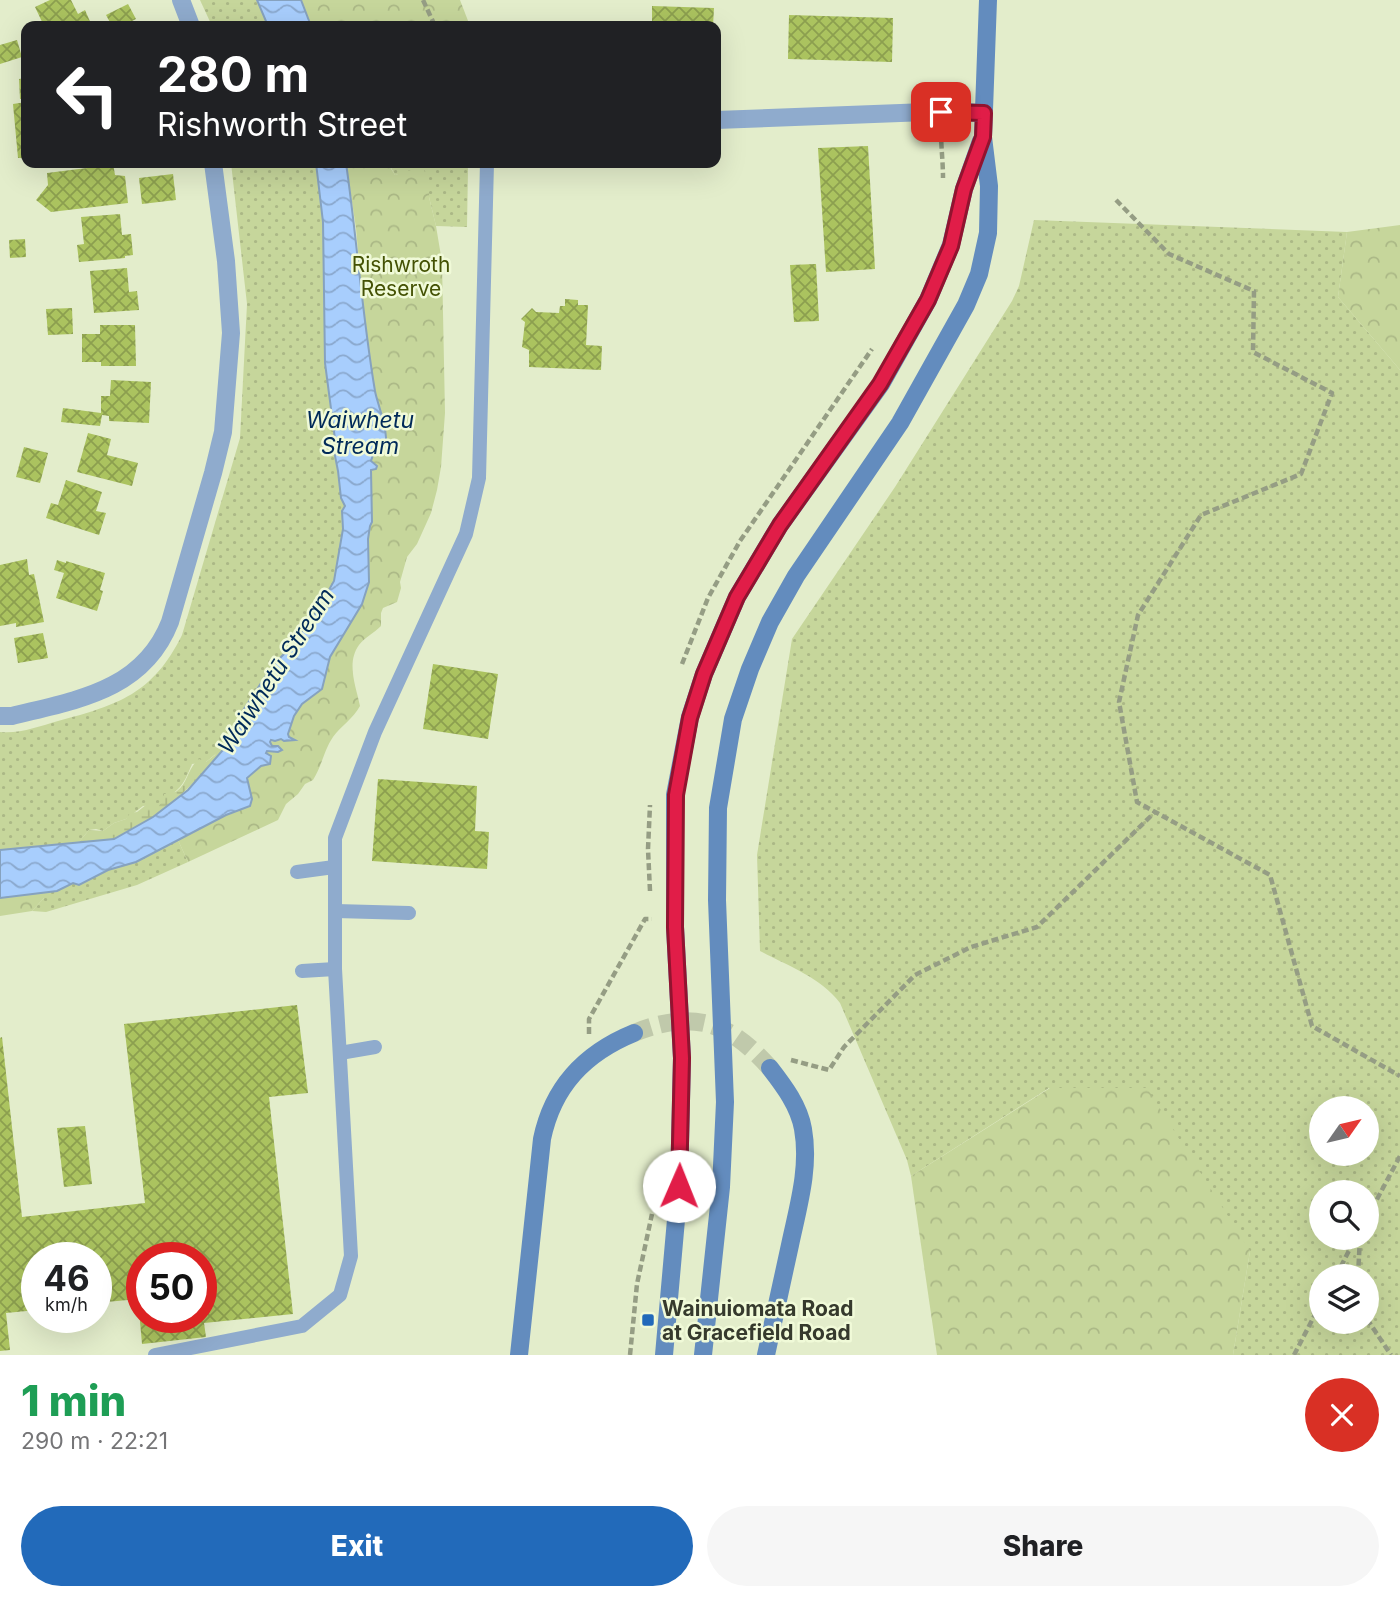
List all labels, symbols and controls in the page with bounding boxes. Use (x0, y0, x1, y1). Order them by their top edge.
text: 280 m (157, 45, 309, 104)
icon: left (42, 49, 133, 140)
pin (911, 82, 971, 142)
icon: arrive (922, 93, 960, 131)
text: Rishworth Street (157, 105, 407, 144)
park label: Rishwroth Reserve (352, 252, 450, 301)
water label: Waiwhetu Stream (306, 406, 414, 460)
water label: Waiwhetū Stream (212, 583, 340, 759)
north arrow (1309, 1096, 1379, 1166)
map controls (1309, 1096, 1379, 1334)
position arrow (642, 1149, 716, 1223)
button: search (1309, 1180, 1379, 1250)
speed limit sign: 50 (126, 1242, 217, 1333)
text: 46 (43, 1257, 90, 1299)
button: layers (1309, 1264, 1379, 1334)
text: km/h (45, 1294, 88, 1315)
place label: Wainuiomata Road at Gracefield Road (662, 1296, 854, 1345)
marker: Wainuiomata Road at Gracefield Road (640, 1312, 656, 1328)
text: 1 min (21, 1375, 126, 1426)
button: close (1305, 1378, 1379, 1452)
text: 290 m · 22:21 (21, 1427, 168, 1455)
button: Exit (21, 1506, 693, 1586)
button: Share (707, 1506, 1379, 1586)

